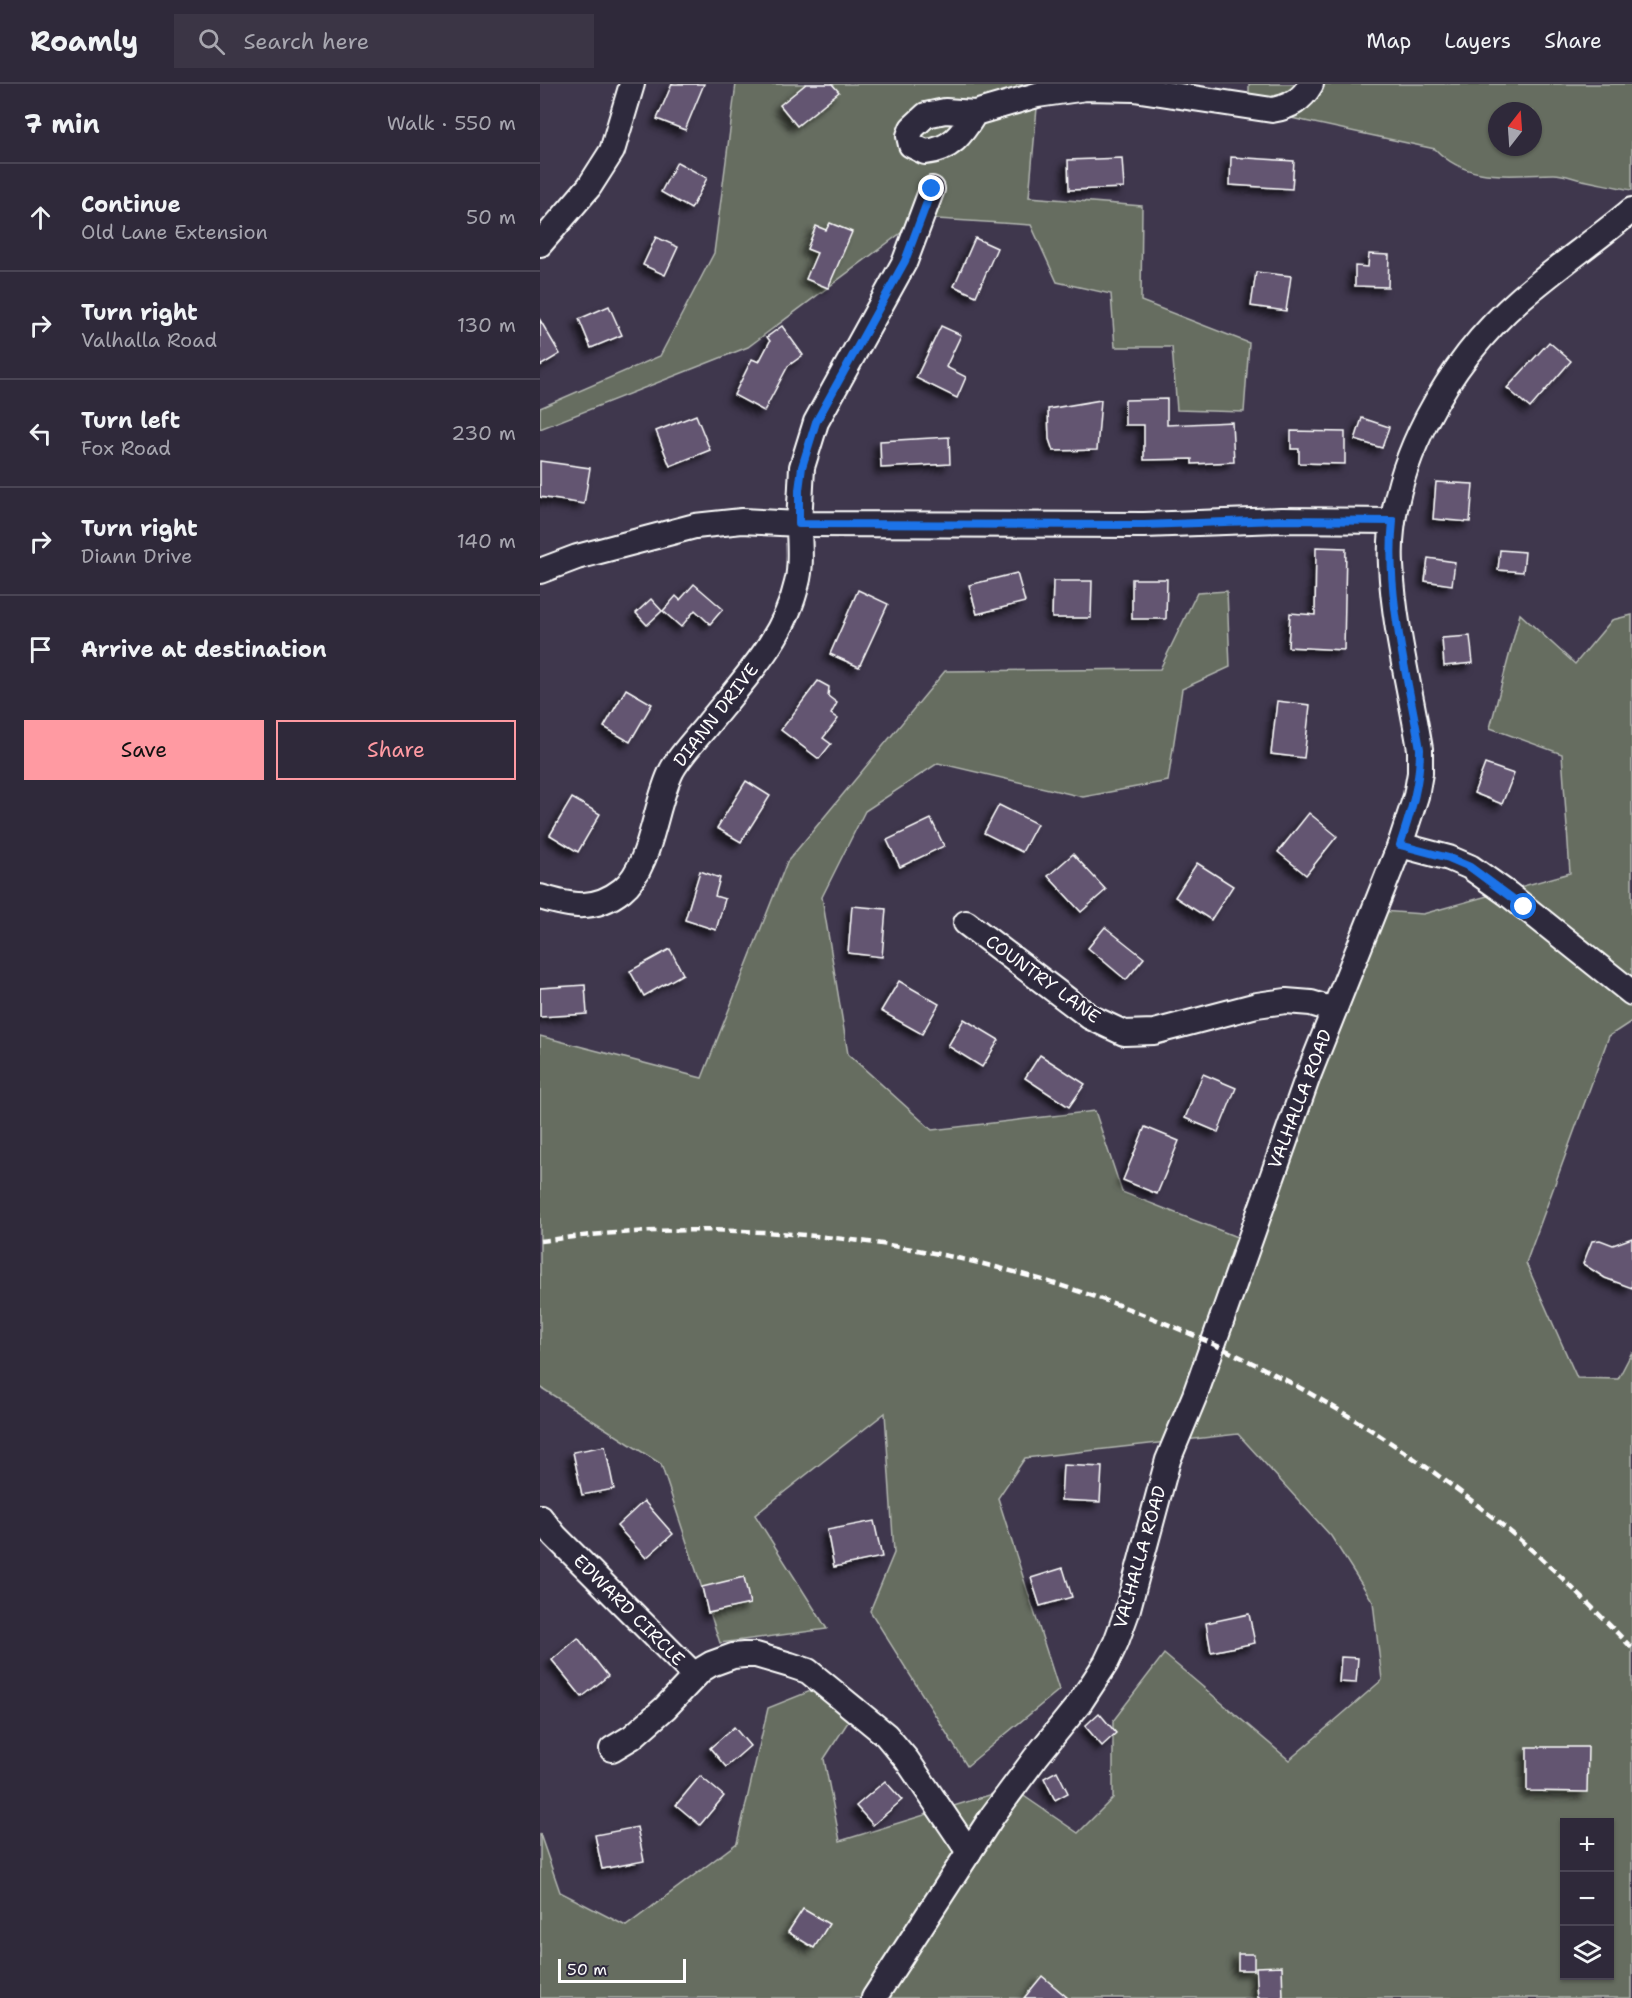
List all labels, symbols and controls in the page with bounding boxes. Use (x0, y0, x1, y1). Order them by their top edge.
search box (174, 14, 594, 68)
text: Roamly (30, 22, 138, 60)
icon: search (195, 25, 228, 58)
text: Search here (243, 27, 369, 56)
text: Map (1366, 27, 1411, 55)
text: Layers (1444, 27, 1511, 55)
text: Share (1544, 27, 1602, 55)
north arrow (1488, 102, 1542, 156)
text: 7 min (24, 106, 100, 141)
text: Walk · 550 m (387, 110, 516, 136)
route end (918, 175, 944, 201)
text: Continue (81, 190, 181, 219)
icon: ahead (24, 201, 57, 234)
text: 50 m (466, 204, 516, 230)
text: Old Lane Extension (81, 219, 268, 245)
text: Turn right (81, 298, 198, 327)
icon: right (24, 309, 57, 342)
text: 130 m (457, 312, 516, 338)
text: Valhalla Road (81, 327, 217, 353)
text: Turn left (81, 406, 180, 435)
icon: left (24, 417, 57, 450)
text: 230 m (451, 420, 516, 446)
text: Fox Road (81, 435, 171, 461)
text: Turn right (81, 514, 198, 543)
icon: right (24, 525, 57, 558)
text: 140 m (457, 528, 516, 554)
text: Diann Drive (81, 543, 192, 569)
icon: arrive (24, 633, 57, 666)
text: Arrive at destination (81, 635, 327, 664)
street label: DIANN DRIVE (668, 658, 764, 772)
button: Save (24, 720, 264, 780)
button: Share (276, 720, 516, 780)
route start (1510, 893, 1536, 919)
street label: COUNTRY LANE (981, 929, 1105, 1029)
street label: VALHALLA ROAD (1262, 1026, 1338, 1172)
street label: VALHALLA ROAD (1108, 1483, 1172, 1631)
street label: EDWARD CIRCLE (568, 1549, 690, 1671)
map controls (1560, 1818, 1614, 1980)
button: + (1560, 1818, 1614, 1872)
button: − (1560, 1872, 1614, 1926)
button: layers (1560, 1926, 1614, 1980)
scale bar (558, 1956, 686, 1984)
text: 50 m (567, 1959, 607, 1980)

